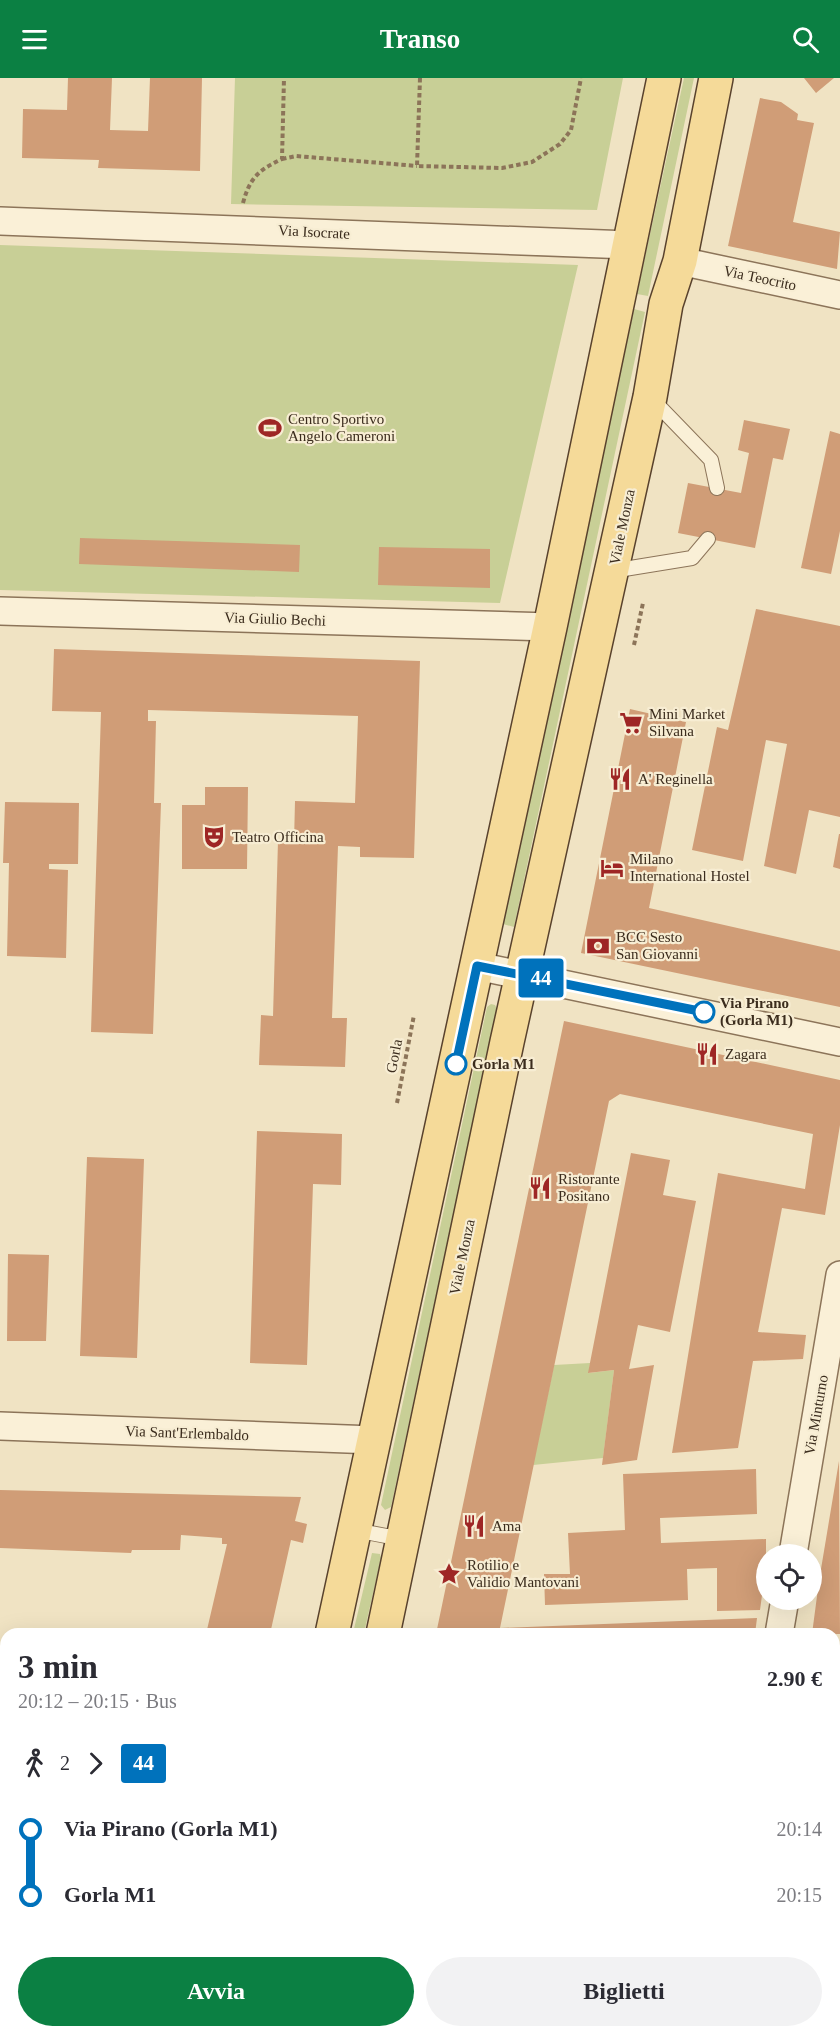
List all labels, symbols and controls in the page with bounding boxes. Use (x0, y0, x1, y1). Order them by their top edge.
icon: menu (18, 23, 51, 56)
icon: search (789, 23, 822, 56)
text: Transo (380, 24, 460, 54)
street label: Via Isocrate (278, 222, 351, 242)
street label: Via Teocrito (722, 262, 798, 294)
place label: Centro Sportivo Angelo Cameroni (288, 411, 395, 444)
sports icon: Centro Sportivo Angelo Cameroni (257, 415, 283, 441)
street label: Viale Monza (606, 487, 638, 566)
street label: Via Giulio Bechi (224, 609, 326, 629)
place label: Mini Market Silvana (649, 706, 726, 739)
supermarket icon: Mini Market Silvana (618, 710, 644, 736)
restaurant icon: A' Reginella (607, 766, 633, 792)
place label: A' Reginella (638, 771, 713, 787)
theatre icon: Teatro Officina (201, 824, 227, 850)
place label: Teatro Officina (232, 829, 324, 845)
place label: Milano International Hostel (630, 851, 750, 884)
hotel icon: Milano International Hostel (599, 855, 625, 881)
place label: BCC Sesto San Giovanni (616, 929, 698, 962)
bank icon: BCC Sesto San Giovanni (585, 933, 611, 959)
line badge: 44 (514, 958, 568, 998)
text: 44 (531, 966, 552, 990)
place label: Via Pirano (Gorla M1) (720, 995, 793, 1029)
marker: Via Pirano (Gorla M1) (693, 1001, 715, 1023)
street label: Gorla (383, 1037, 405, 1074)
restaurant icon: Zagara (694, 1041, 720, 1067)
place label: Zagara (725, 1046, 767, 1062)
marker: Gorla M1 (445, 1053, 467, 1075)
place label: Gorla M1 (472, 1056, 535, 1072)
place label: Ristorante Positano (558, 1171, 620, 1204)
restaurant icon: Ristorante Positano (527, 1175, 553, 1201)
street label: Viale Monza (446, 1217, 478, 1296)
street label: Via Minturno (801, 1374, 831, 1456)
street label: Via Sant'Erlembaldo (125, 1423, 249, 1443)
restaurant icon: Ama (461, 1513, 487, 1539)
place label: Ama (492, 1518, 522, 1534)
map controls (756, 1544, 822, 1610)
button: locate (756, 1544, 822, 1610)
place label: Rotilio e Validio Mantovani (467, 1557, 579, 1590)
place icon: Rotilio e Validio Mantovani (436, 1561, 462, 1587)
text: 3 min (18, 1649, 98, 1685)
text: 2.90 € (767, 1666, 822, 1691)
text: 20:12 – 20:15 · Bus (18, 1690, 177, 1712)
icon: walk (18, 1747, 51, 1780)
icon: forward (79, 1747, 112, 1780)
text: 44 (133, 1751, 154, 1775)
text: 2 (60, 1752, 70, 1774)
text: Via Pirano (Gorla M1) (64, 1816, 278, 1841)
text: 20:14 (776, 1818, 822, 1840)
text: Gorla M1 (64, 1882, 156, 1907)
text: 20:15 (776, 1884, 822, 1906)
button: Avvia (18, 1957, 414, 2026)
button: Biglietti (426, 1957, 822, 2026)

